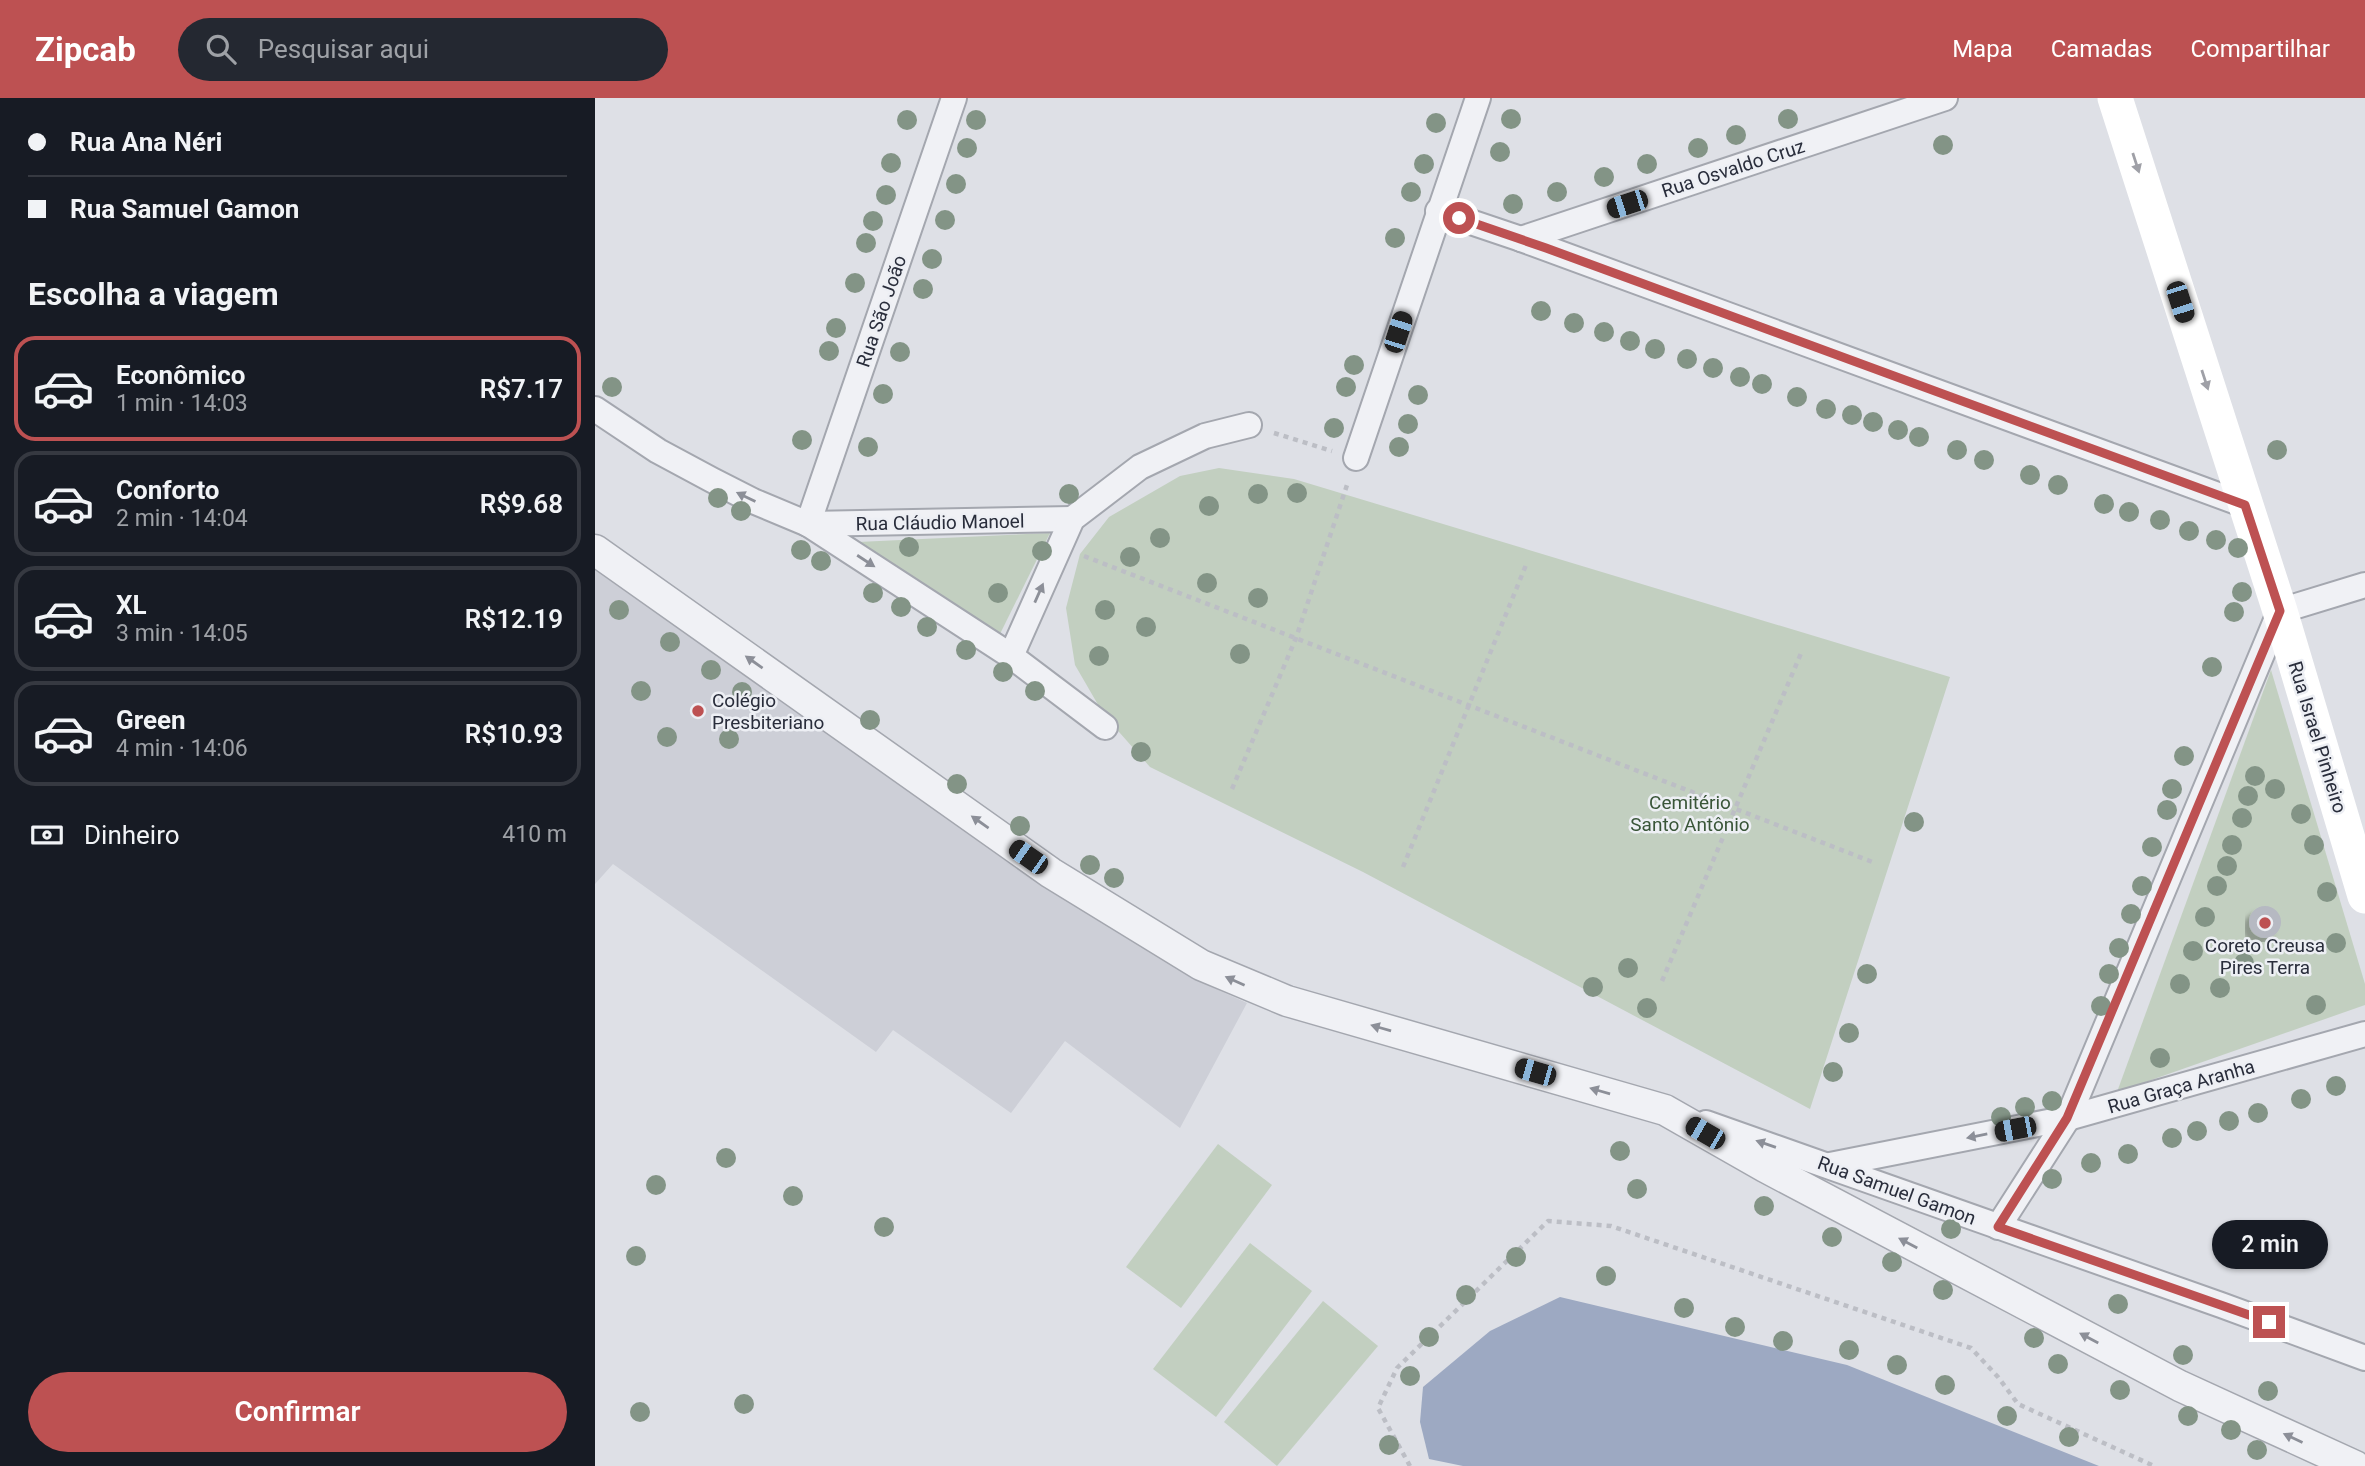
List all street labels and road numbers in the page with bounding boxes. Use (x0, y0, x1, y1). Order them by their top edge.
street label: Rua Osvaldo Cruz (1659, 134, 1808, 202)
street label: Rua São João (852, 252, 911, 370)
street label: Rua Cláudio Manoel (855, 510, 1025, 535)
street label: Rua Israel Pinheiro (2284, 659, 2352, 816)
street label: Rua Graça Aranha (2105, 1055, 2257, 1118)
street label: Rua Samuel Gamon (1815, 1151, 1979, 1230)

